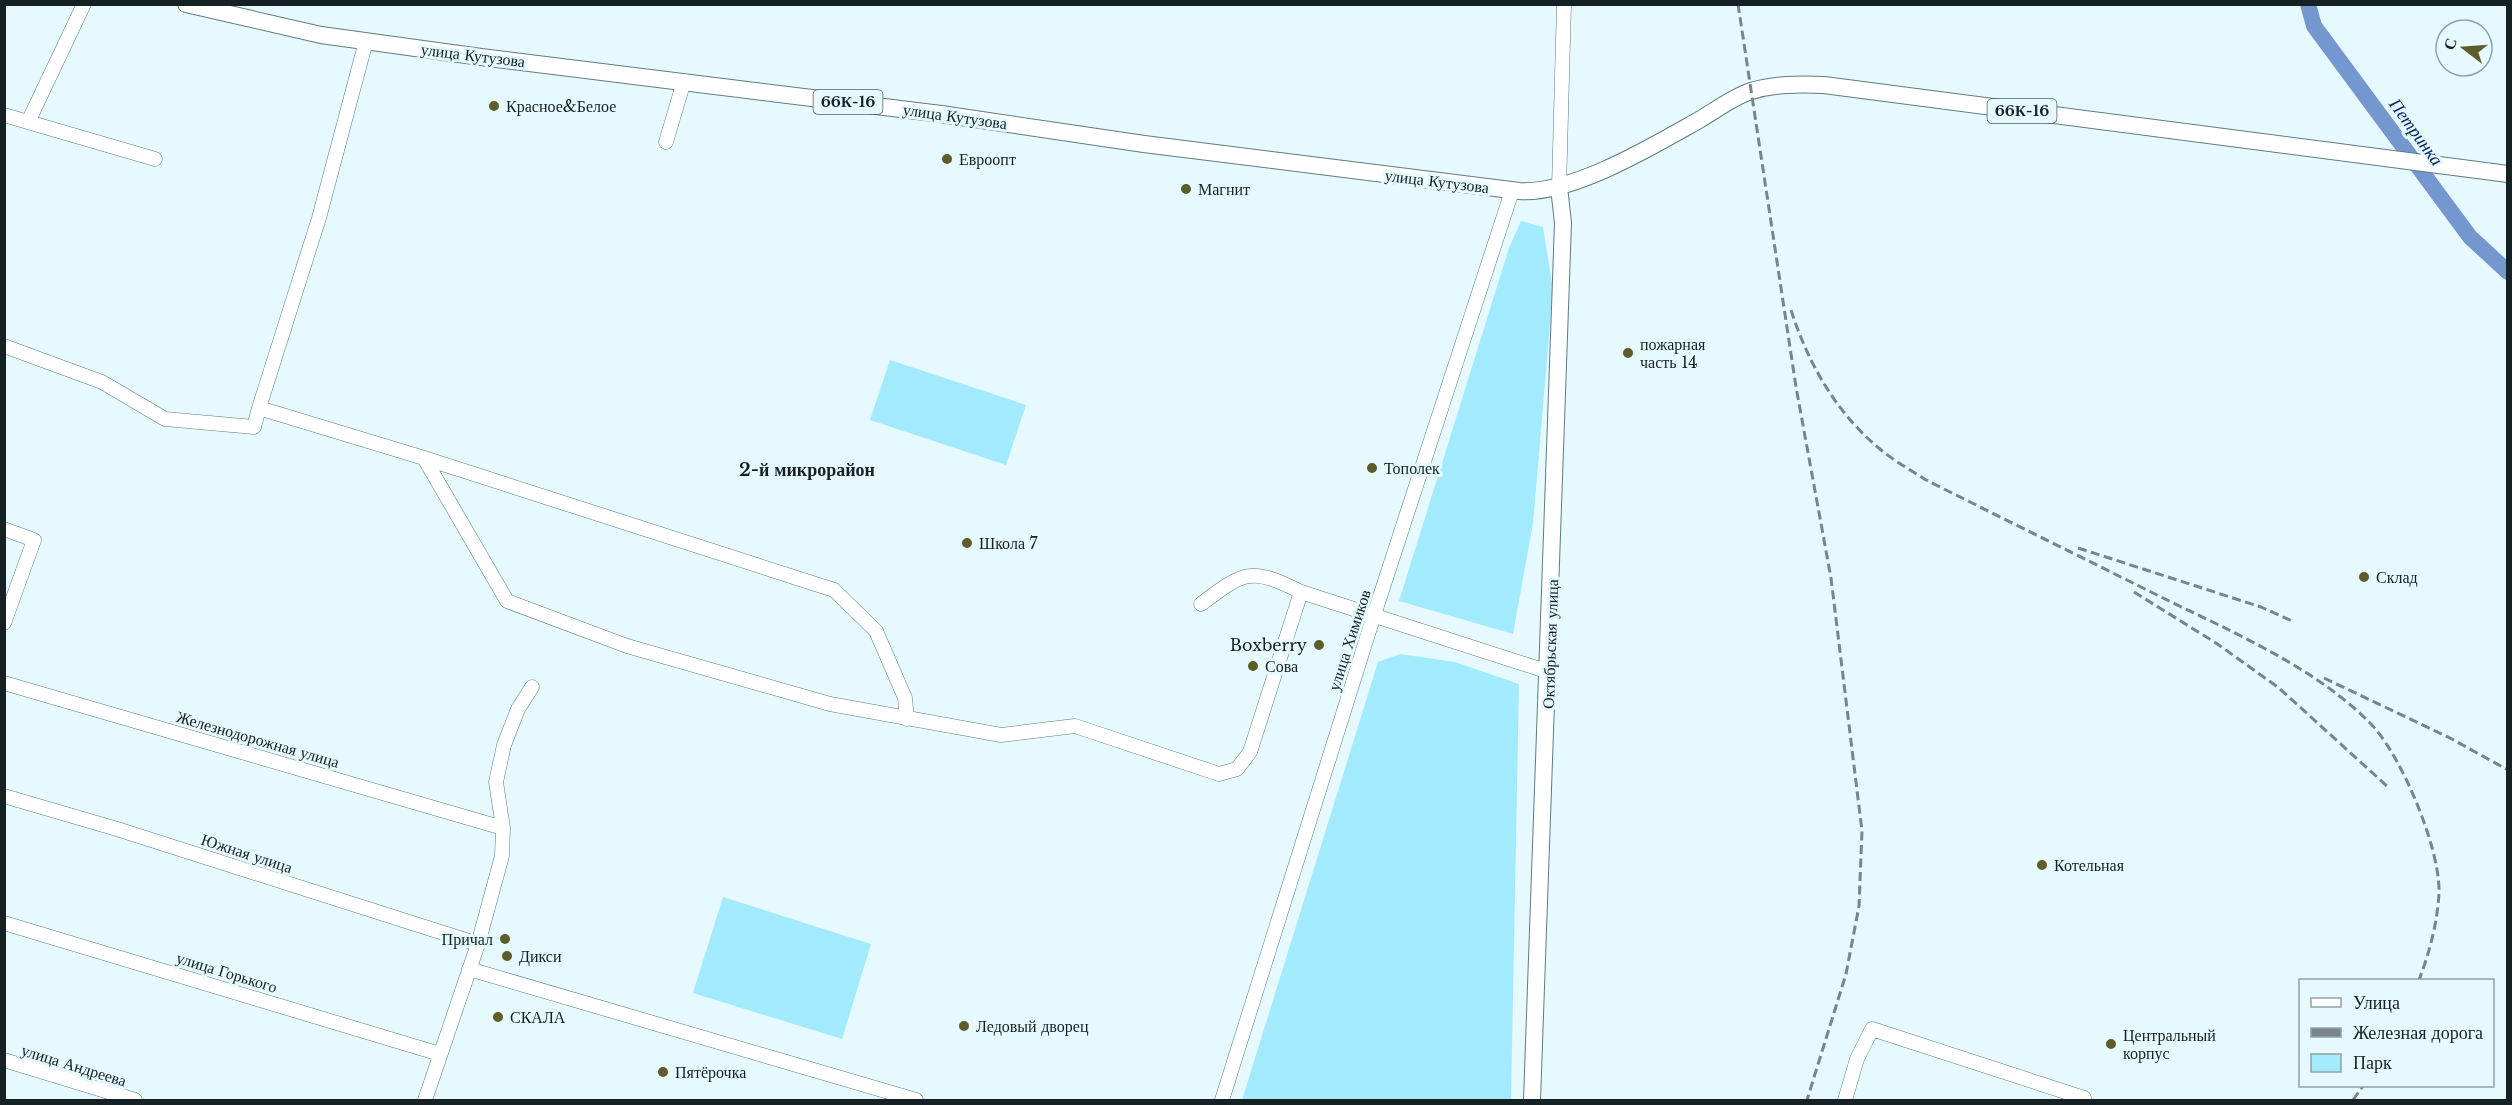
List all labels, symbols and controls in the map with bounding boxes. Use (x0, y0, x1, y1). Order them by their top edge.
north arrow (2434, 18, 2494, 78)
text: С (2438, 35, 2461, 52)
street label: улица Кутузова (420, 39, 526, 71)
road number: 66К-16 (814, 90, 882, 114)
water label: Петринка (2384, 93, 2448, 170)
place label: Красное&Белое (506, 96, 616, 116)
marker: Красное&Белое (487, 99, 501, 113)
street label: улица Кутузова (902, 99, 1008, 133)
road number: 66К-16 (1988, 99, 2056, 123)
place label: Евроопт (959, 149, 1016, 169)
marker: Евроопт (940, 152, 954, 166)
street label: улица Кутузова (1384, 165, 1490, 197)
place label: Магнит (1198, 179, 1250, 199)
marker: Магнит (1179, 182, 1193, 196)
place label: пожарная часть 14 (1640, 334, 1706, 372)
marker: пожарная часть 14 (1621, 346, 1635, 360)
place label: Тополек (1384, 458, 1440, 478)
district label: 2-й микрорайон (739, 459, 875, 481)
marker: Тополек (1365, 461, 1379, 475)
place label: Школа 7 (979, 533, 1039, 553)
marker: Школа 7 (960, 536, 974, 550)
place label: Склад (2376, 567, 2418, 587)
marker: Склад (2357, 570, 2371, 584)
street label: Октябрьская улица (1538, 579, 1562, 709)
street label: улица Химиков (1323, 586, 1375, 693)
place label: Boxberry (1230, 635, 1308, 655)
marker: Boxberry (1312, 638, 1326, 652)
place label: Сова (1265, 656, 1298, 676)
marker: Сова (1246, 659, 1260, 673)
street label: Железнодорожная улица (174, 706, 342, 772)
street label: Южная улица (199, 829, 295, 877)
place label: Котельная (2054, 855, 2125, 875)
marker: Котельная (2035, 858, 2049, 872)
place label: Причал (442, 929, 493, 949)
marker: Причал (498, 932, 512, 946)
place label: Дикси (519, 946, 562, 966)
street label: улица Горького (174, 947, 280, 997)
marker: Дикси (500, 949, 514, 963)
legend (2299, 979, 2494, 1087)
text: Улица (2353, 992, 2400, 1014)
place label: СКАЛА (510, 1007, 566, 1027)
marker: СКАЛА (491, 1010, 505, 1024)
place label: Ледовый дворец (976, 1016, 1089, 1036)
marker: Ледовый дворец (957, 1019, 971, 1033)
text: Железная дорога (2353, 1022, 2483, 1044)
place label: Центральный корпус (2123, 1025, 2216, 1063)
marker: Центральный корпус (2104, 1037, 2118, 1051)
street label: улица Андреева (19, 1040, 129, 1090)
text: Парк (2353, 1052, 2392, 1074)
place label: Пятёрочка (675, 1062, 746, 1082)
marker: Пятёрочка (656, 1065, 670, 1079)

